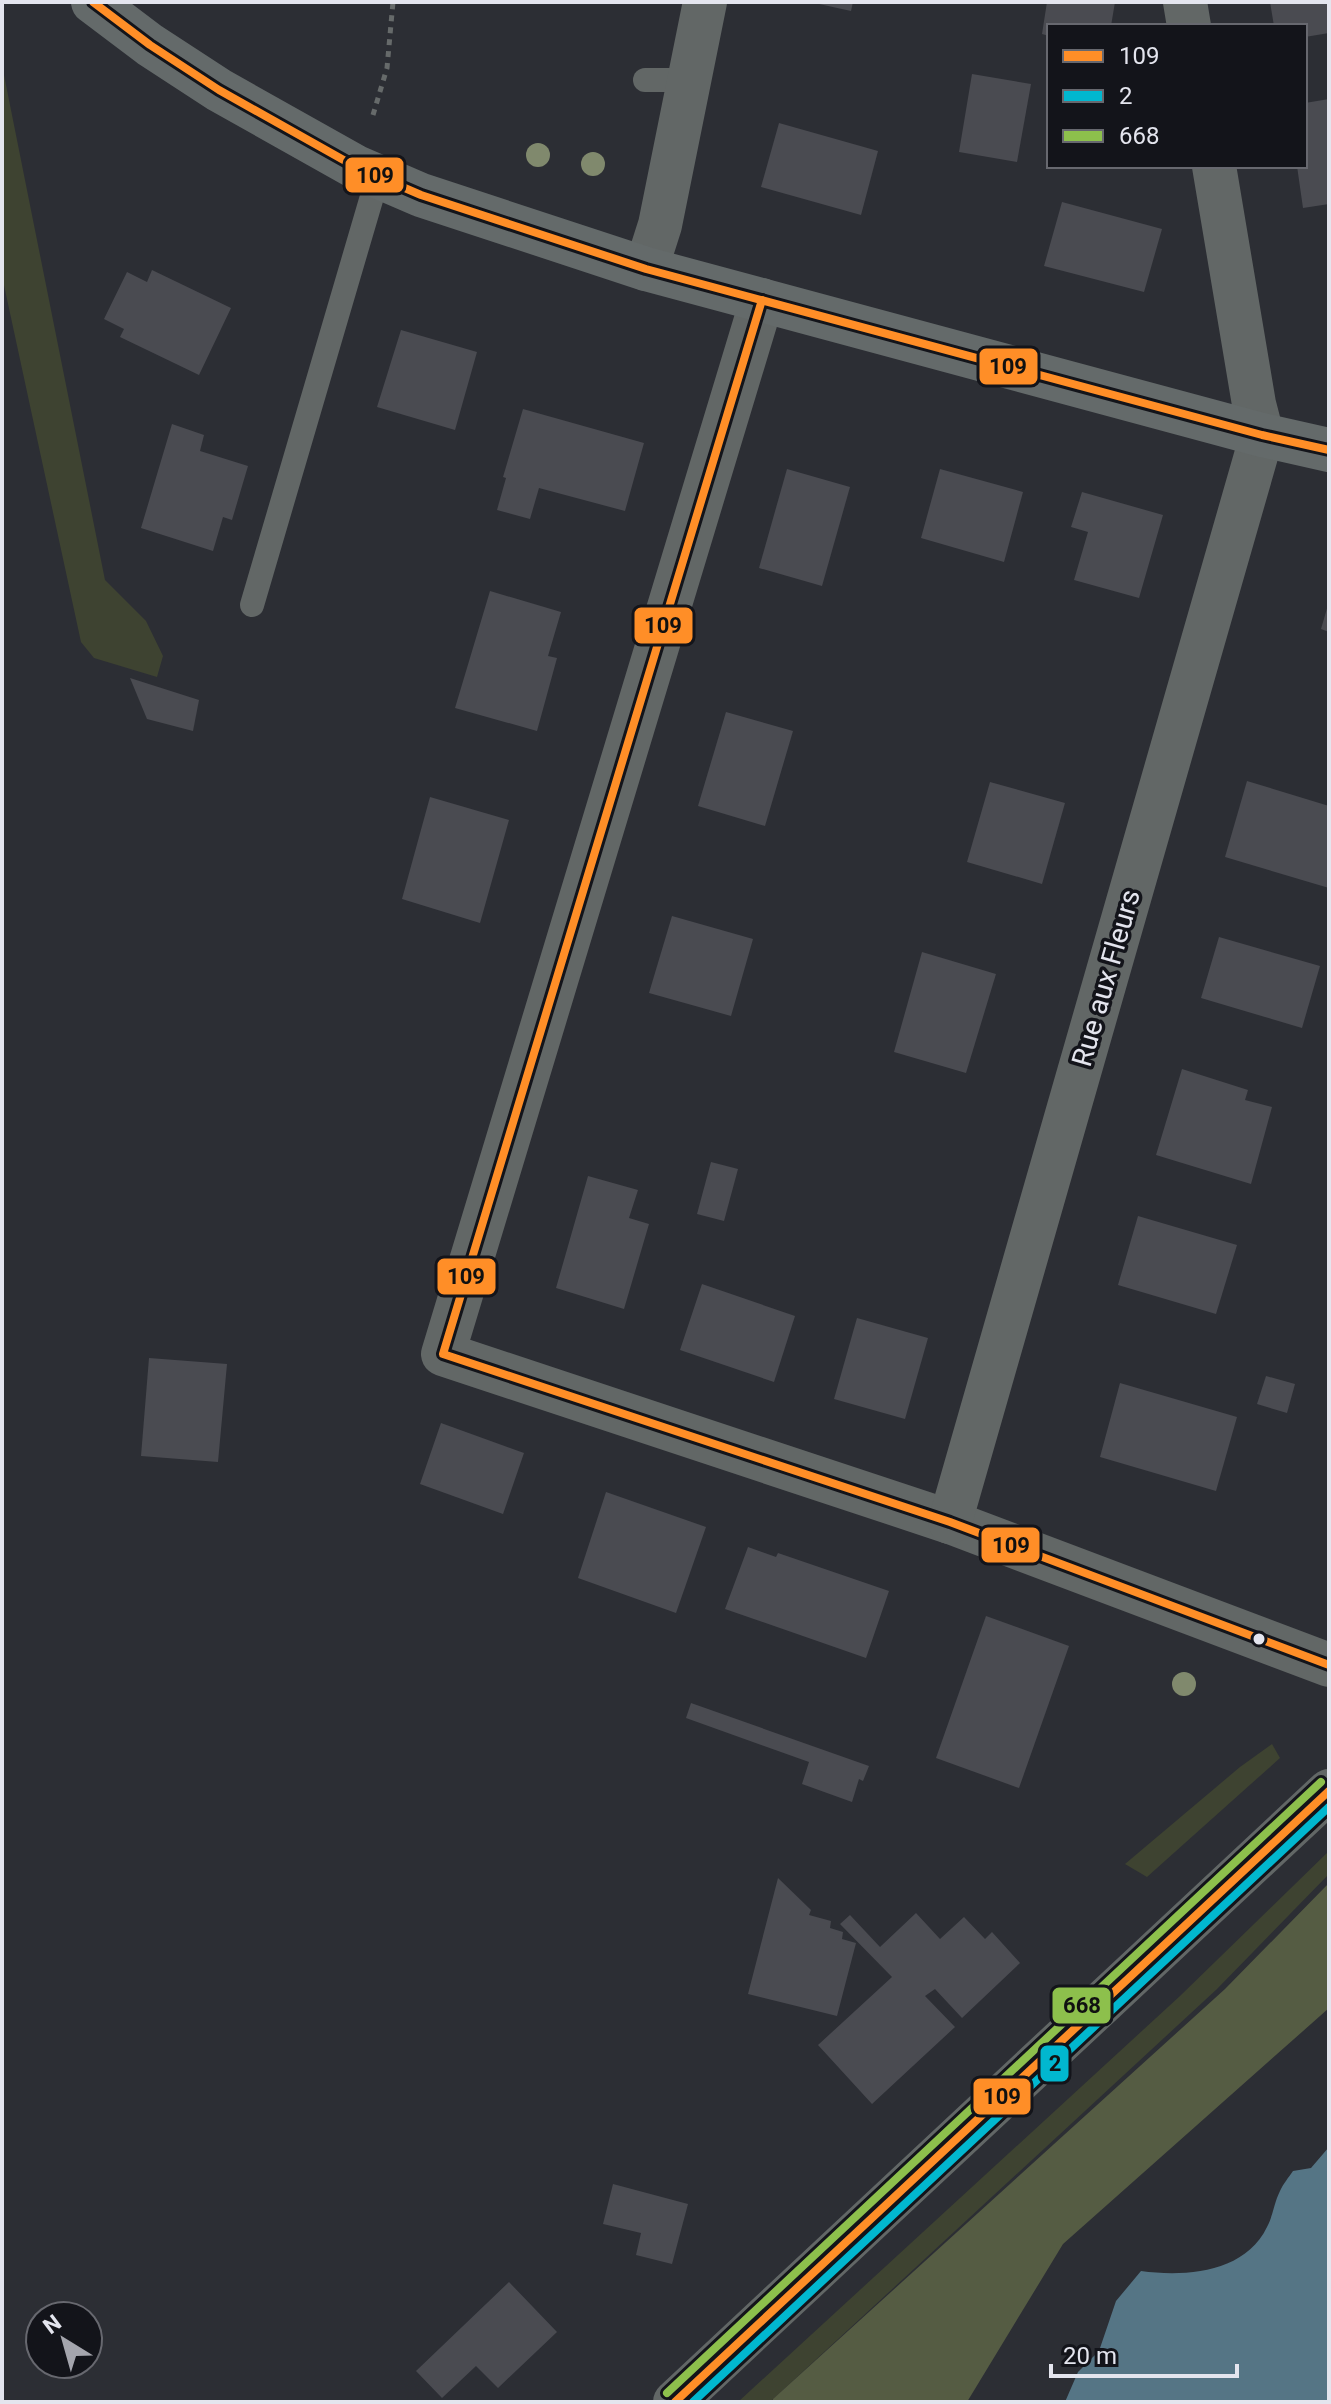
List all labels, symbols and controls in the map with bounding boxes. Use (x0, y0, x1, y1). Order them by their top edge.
legend (1047, 24, 1307, 168)
text: 109 (1119, 42, 1159, 70)
text: 2 (1119, 82, 1133, 110)
text: 668 (1119, 122, 1159, 150)
line badge: 109 (344, 156, 405, 194)
text: 109 (356, 163, 394, 188)
line badge: 109 (978, 347, 1039, 386)
text: 109 (989, 354, 1027, 379)
line badge: 109 (633, 606, 694, 645)
text: 109 (644, 613, 682, 638)
street label: Rue aux Fleurs (1065, 886, 1147, 1070)
line badge: 109 (436, 1257, 497, 1296)
text: 109 (447, 1264, 485, 1289)
line badge: 109 (980, 1526, 1041, 1564)
text: 109 (992, 1533, 1030, 1558)
unlabelled marker (1251, 1631, 1267, 1647)
line badge: 668 (1051, 1986, 1112, 2025)
text: 668 (1063, 1993, 1101, 2018)
line badge: 2 (1039, 2044, 1070, 2083)
text: 2 (1049, 2051, 1061, 2076)
line badge: 109 (972, 2077, 1032, 2116)
text: 109 (983, 2084, 1021, 2109)
north arrow (24, 2300, 104, 2380)
text: N (39, 2310, 66, 2339)
scale bar (1051, 2328, 1237, 2378)
text: 20 m (1063, 2342, 1117, 2370)

